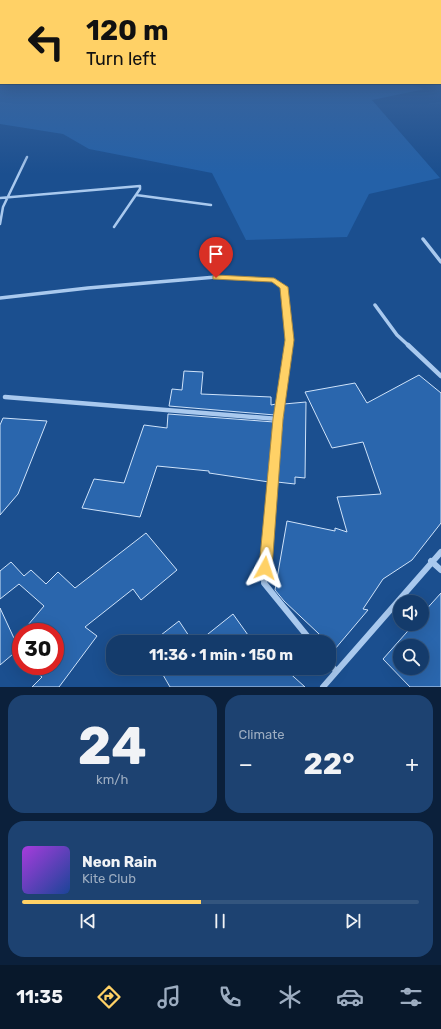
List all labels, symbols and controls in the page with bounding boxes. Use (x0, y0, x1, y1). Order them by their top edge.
text: 120 m (86, 14, 169, 47)
icon: left (20, 16, 72, 68)
text: Turn left (86, 48, 156, 70)
pin (199, 237, 233, 278)
icon: arrive (205, 243, 227, 265)
position arrow (244, 547, 286, 589)
map controls (393, 595, 429, 675)
button: sound (393, 595, 429, 631)
speed limit sign: 30 (12, 623, 64, 675)
button: search (393, 639, 429, 675)
text: 11:36 · 1 min · 150 m (149, 646, 293, 664)
text: 24 (78, 715, 147, 777)
text: Climate (239, 727, 285, 742)
text: 22° (303, 746, 355, 782)
text: − (239, 751, 253, 778)
text: + (405, 751, 419, 778)
text: km/h (96, 772, 128, 787)
text: Neon Rain (82, 853, 157, 871)
text: Kite Club (82, 871, 136, 886)
icon: previous (77, 910, 99, 932)
icon: pause (209, 910, 231, 932)
icon: next (342, 910, 364, 932)
icon: directions (95, 983, 123, 1011)
icon: music (155, 983, 183, 1011)
icon: phone (216, 983, 244, 1011)
icon: climate (276, 983, 304, 1011)
icon: car (336, 983, 364, 1011)
icon: filters (397, 983, 425, 1011)
text: 11:35 (16, 986, 63, 1008)

